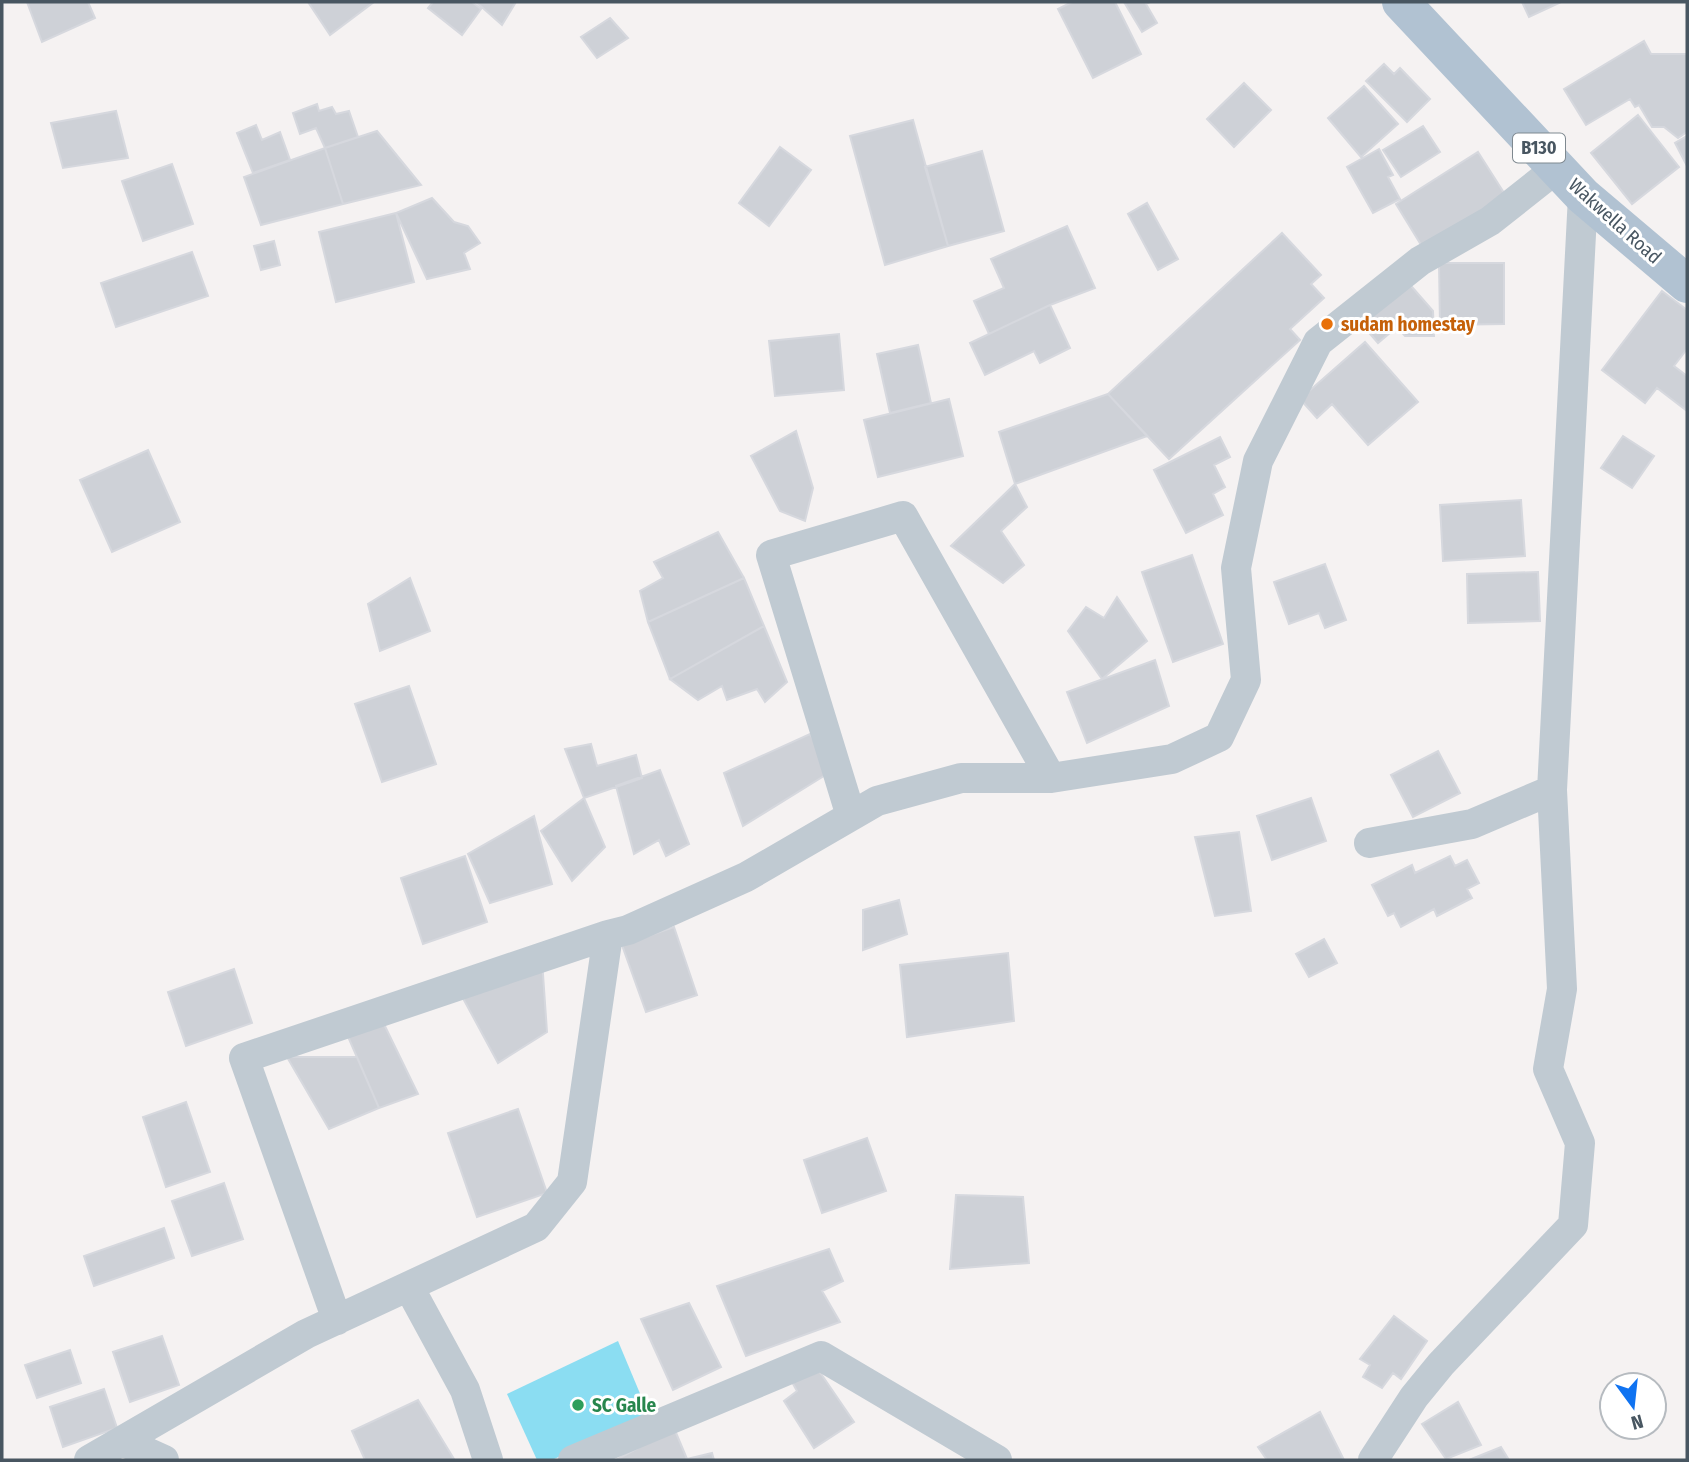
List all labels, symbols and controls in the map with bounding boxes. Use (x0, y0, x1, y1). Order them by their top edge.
road number: B130 (1513, 134, 1565, 162)
street label: Wakwella Road (1564, 173, 1666, 269)
place label: sudam homestay (1341, 313, 1476, 336)
marker: sudam homestay (1319, 316, 1335, 332)
north arrow (1598, 1371, 1668, 1441)
place label: SC Galle (592, 1394, 657, 1417)
marker: SC Galle (570, 1397, 586, 1413)
text: N (1629, 1409, 1646, 1435)

